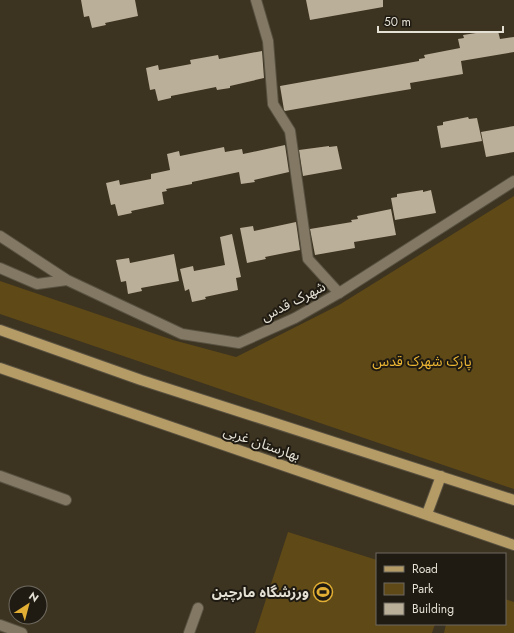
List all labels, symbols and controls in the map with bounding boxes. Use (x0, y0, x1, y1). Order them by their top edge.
scale bar (378, 8, 503, 34)
text: 50 m (384, 13, 411, 31)
street label: شهرک قدس (257, 276, 329, 326)
park label: پارک شهرک قدس (372, 351, 472, 371)
street label: بهارستان غربی (221, 421, 303, 466)
legend (376, 553, 506, 625)
text: Road (412, 560, 438, 578)
text: Park (412, 580, 434, 598)
sports icon: ورزشگاه مارچین (312, 581, 334, 603)
place label: ورزشگاه مارچین (212, 582, 309, 602)
north arrow (8, 585, 48, 625)
text: N (26, 588, 42, 606)
text: Building (412, 600, 454, 618)

